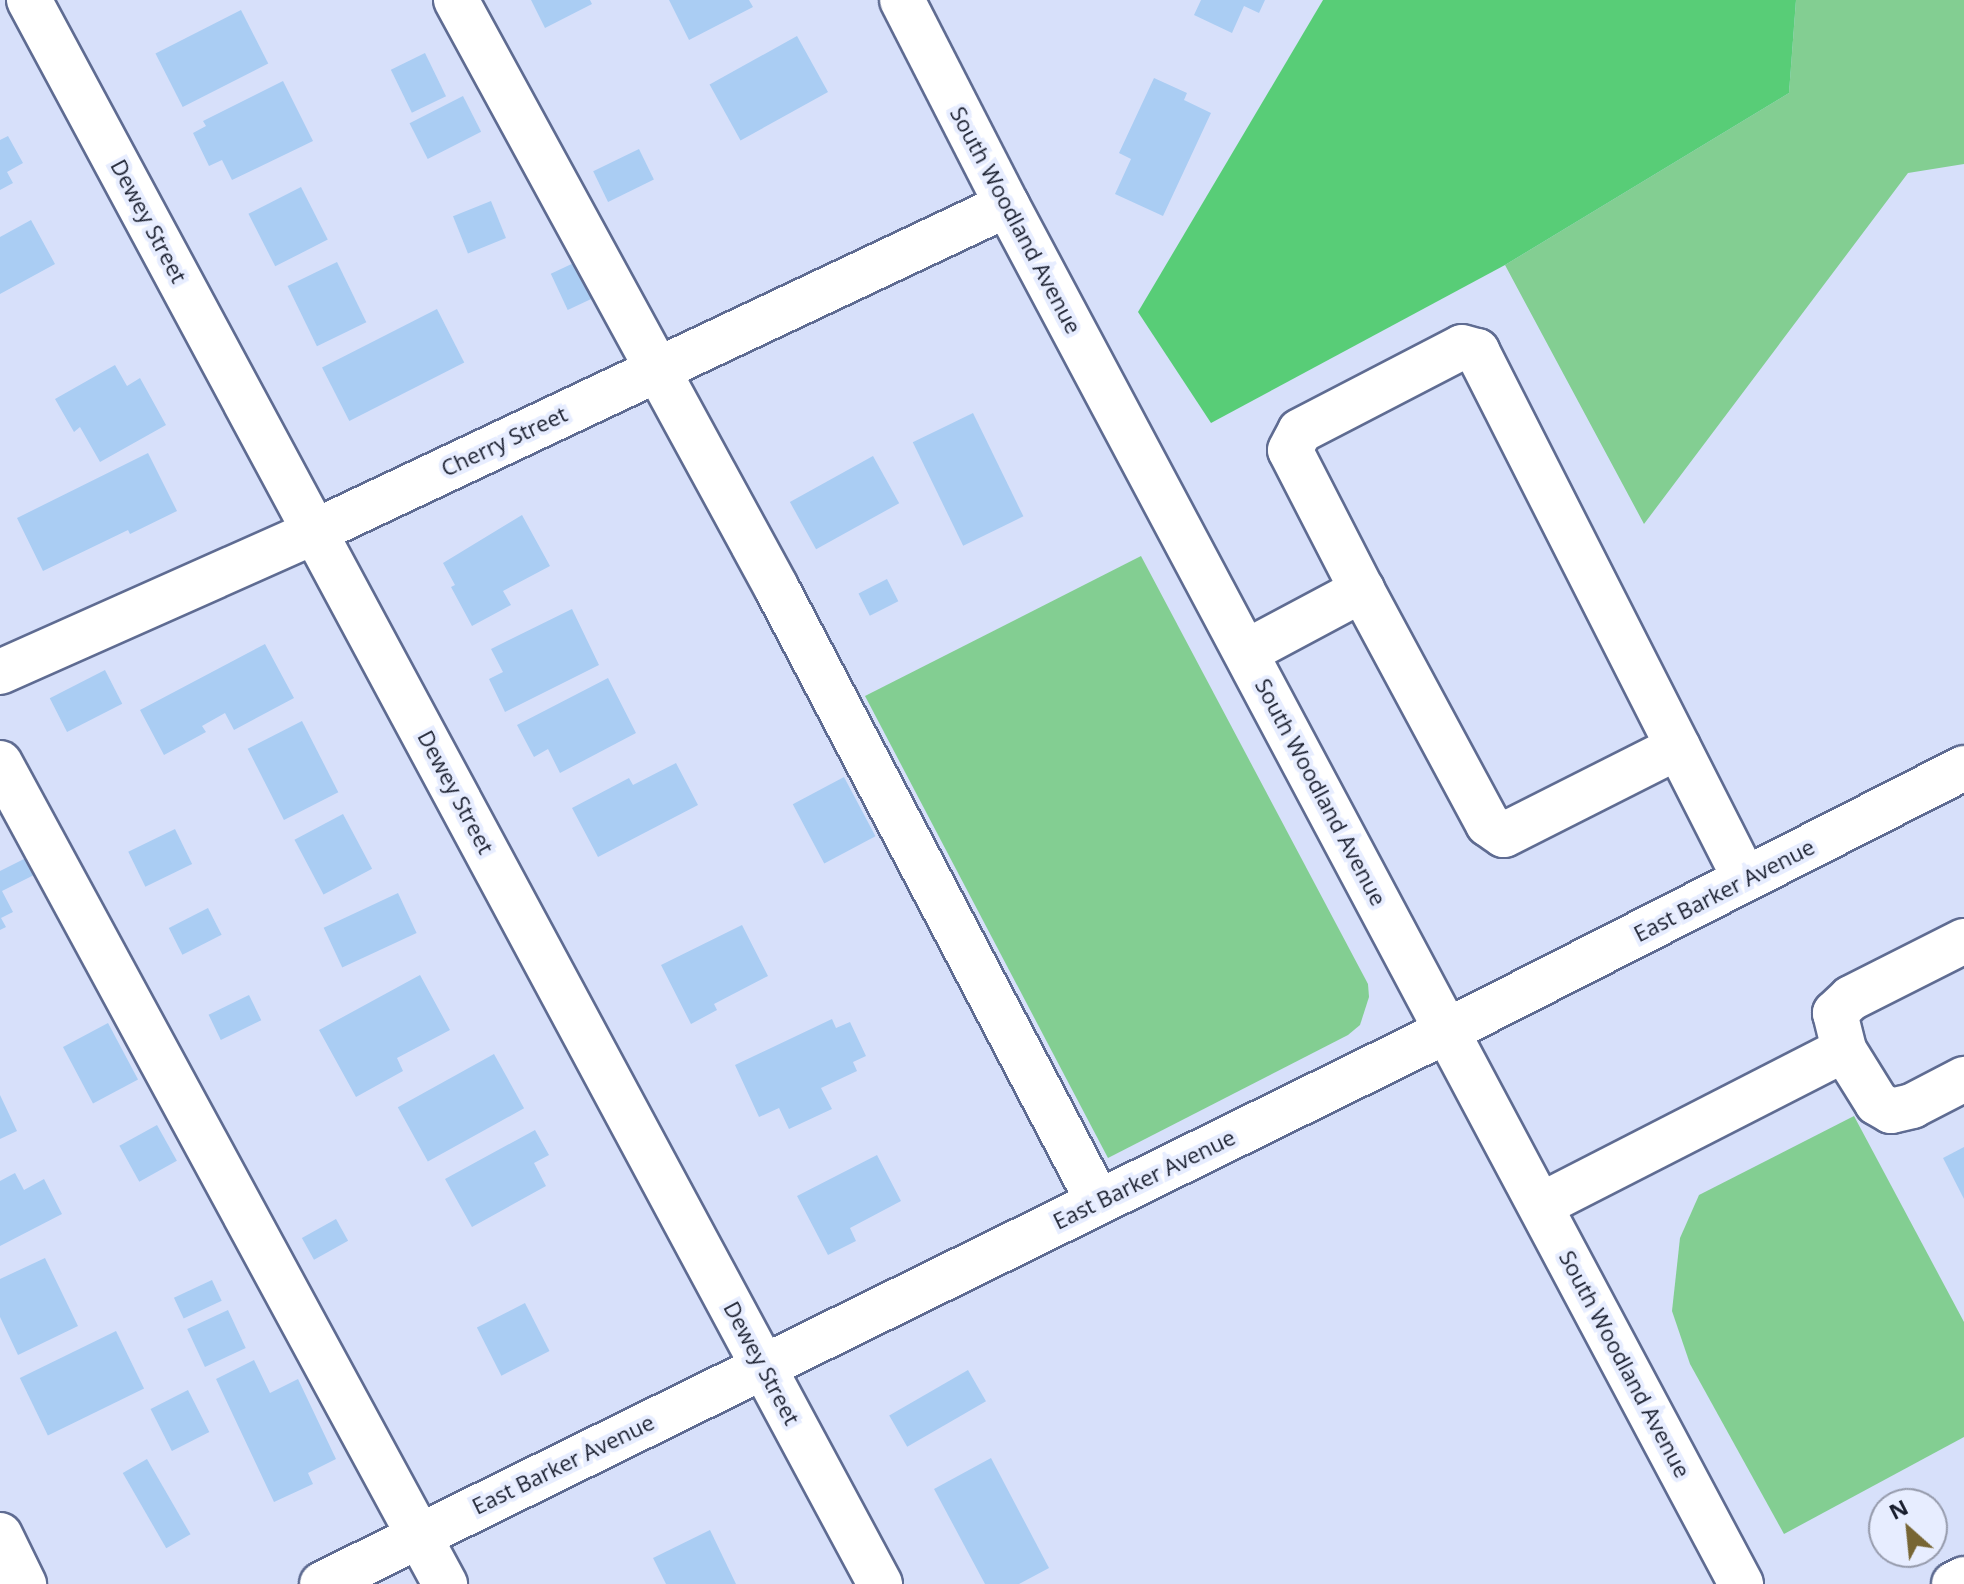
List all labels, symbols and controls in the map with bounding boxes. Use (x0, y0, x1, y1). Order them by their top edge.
street label: South Woodland Avenue (945, 102, 1087, 338)
street label: Dewey Street (105, 155, 193, 287)
street label: Cherry Street (437, 400, 571, 482)
street label: South Woodland Avenue (1250, 674, 1392, 910)
street label: Dewey Street (412, 726, 500, 858)
street label: East Barker Avenue (1629, 833, 1819, 947)
street label: East Barker Avenue (1049, 1123, 1239, 1235)
street label: South Woodland Avenue (1554, 1246, 1696, 1482)
street label: Dewey Street (718, 1297, 806, 1429)
street label: East Barker Avenue (468, 1408, 658, 1520)
north arrow (1868, 1488, 1948, 1568)
text: N (1883, 1491, 1913, 1526)

